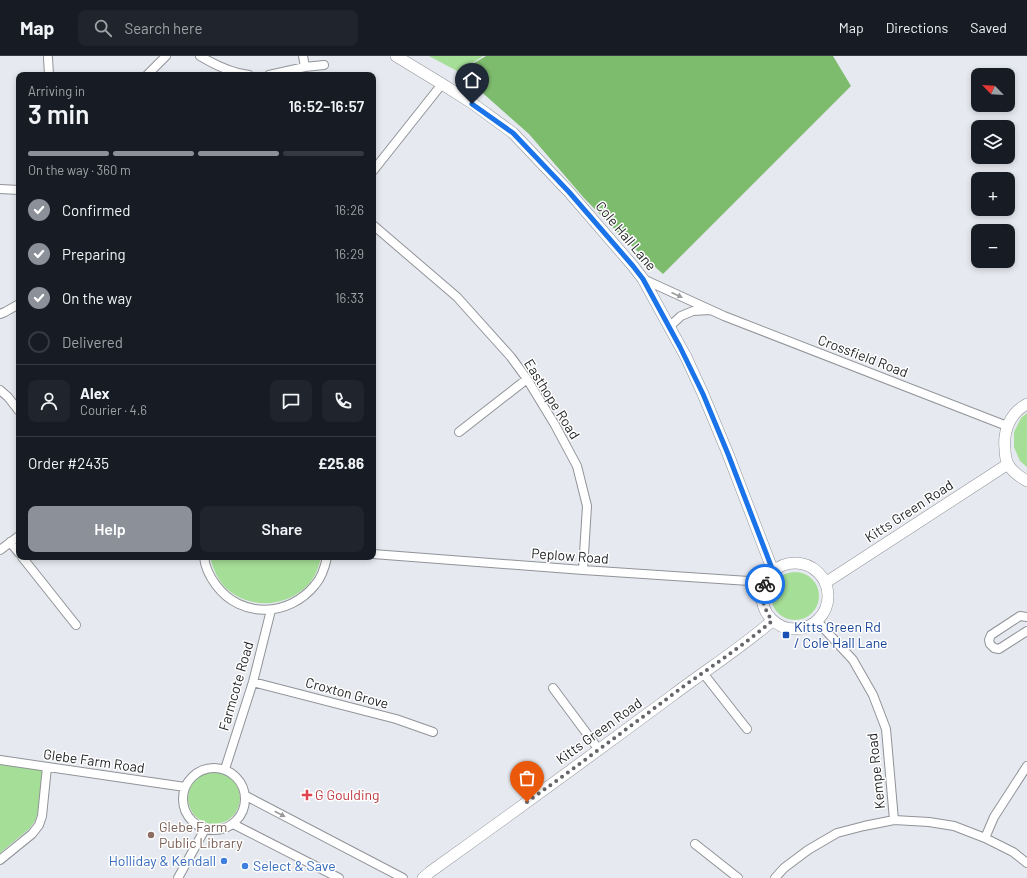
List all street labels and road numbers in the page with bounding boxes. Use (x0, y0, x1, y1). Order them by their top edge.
street label: Cole Hall Lane (592, 198, 660, 274)
street label: Crossfield Road (816, 331, 911, 381)
street label: Easthope Road (521, 355, 584, 442)
street label: Kitts Green Road (861, 476, 956, 545)
street label: Peplow Road (531, 544, 609, 567)
street label: Farmcote Road (215, 639, 256, 732)
street label: Croxton Grove (304, 673, 391, 712)
street label: Kitts Green Road (553, 694, 645, 767)
street label: Kempe Road (863, 732, 888, 810)
street label: Glebe Farm Road (42, 745, 146, 776)

